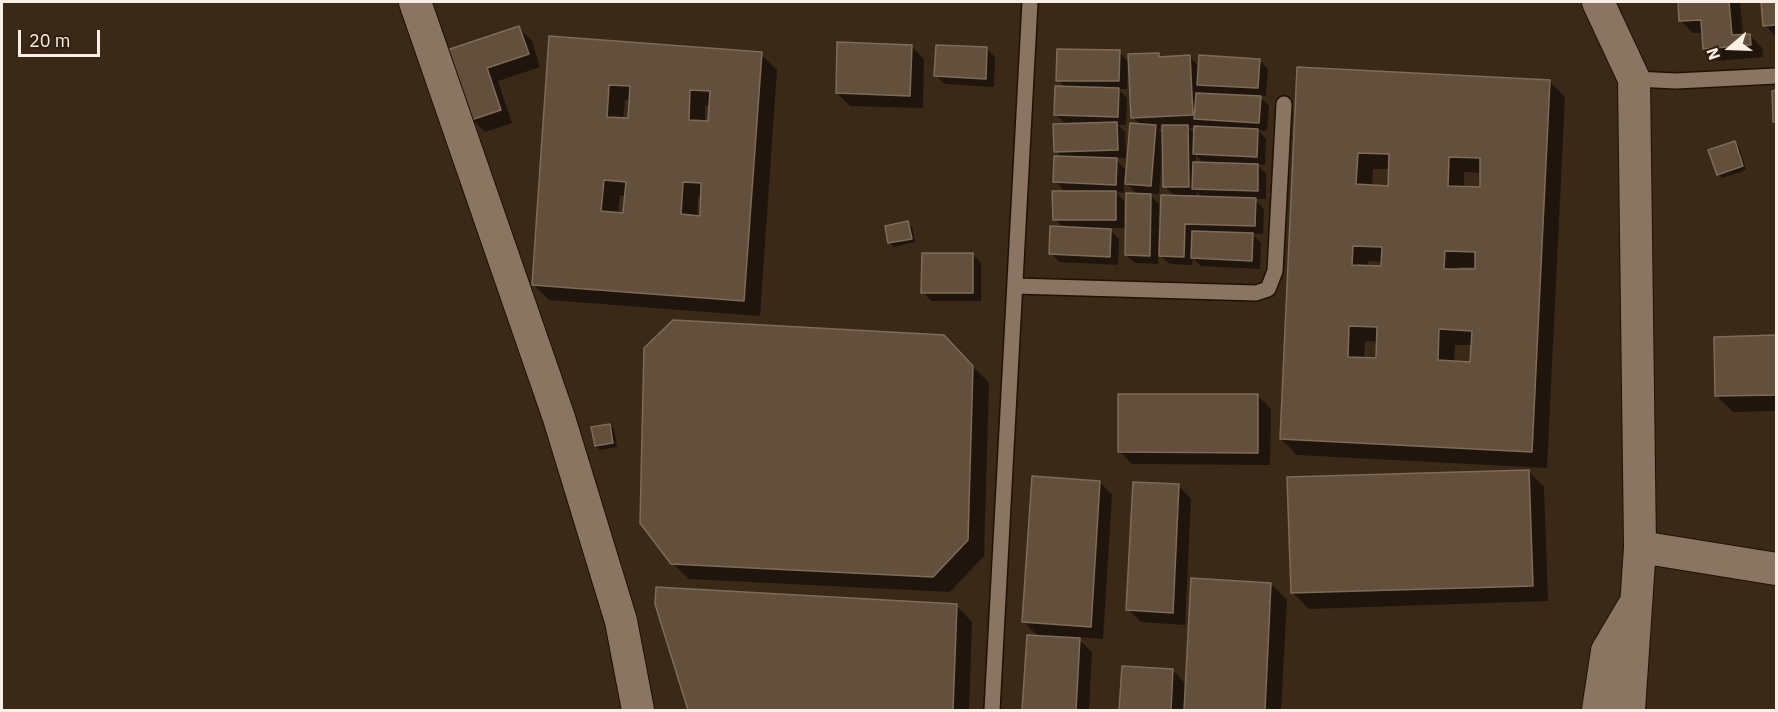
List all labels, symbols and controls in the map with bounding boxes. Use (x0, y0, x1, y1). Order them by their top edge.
scale bar (21, 18, 104, 56)
north arrow (1700, 18, 1760, 78)
text: 20 m (29, 29, 71, 52)
text: N (1702, 45, 1724, 63)

